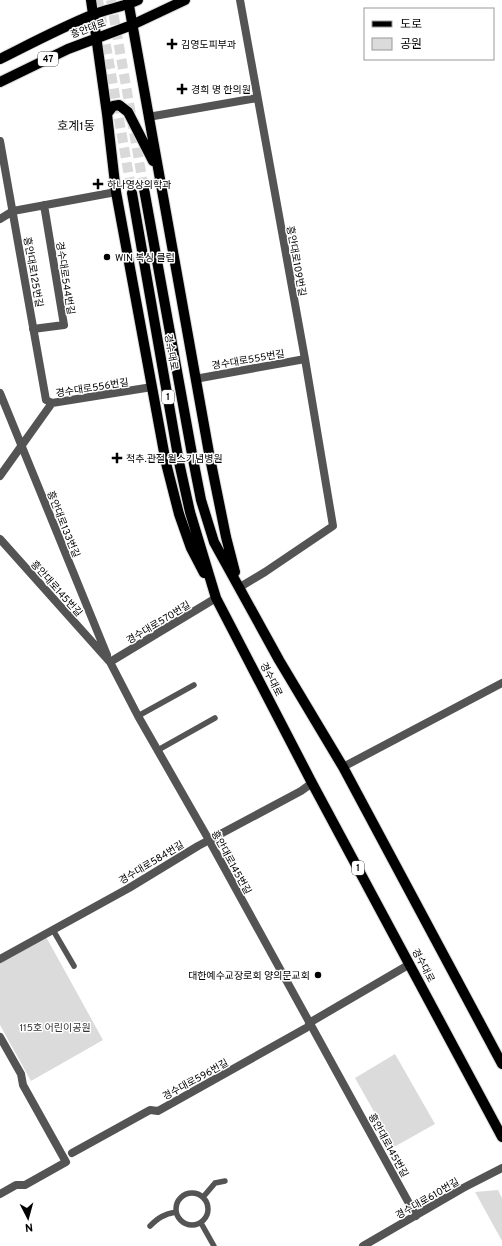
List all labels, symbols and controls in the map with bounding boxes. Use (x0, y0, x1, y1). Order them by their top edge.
legend (364, 8, 494, 60)
street label: 흥안대로 (69, 17, 108, 42)
text: 도로 (400, 17, 422, 33)
text: 공원 (400, 37, 422, 53)
marker: 김영도피부과 (166, 38, 178, 50)
place label: 김영도피부과 (181, 39, 236, 52)
road number: 47 (38, 52, 58, 66)
marker: 경희 명 한의원 (176, 83, 188, 95)
place label: 경희 명 한의원 (191, 84, 251, 97)
district label: 호계1동 (57, 119, 95, 135)
marker: 하나영상의학과 (92, 178, 104, 190)
place label: 하나영상의학과 (107, 179, 171, 192)
street label: 흥안대로109번길 (283, 225, 308, 298)
street label: 흥안대로125번길 (20, 236, 45, 308)
street label: 경수대로544번길 (52, 241, 77, 316)
marker: WIN 복싱 클럽 (102, 252, 112, 262)
place label: WIN 복싱 클럽 (115, 252, 175, 265)
street label: 경수대로 (161, 333, 180, 372)
street label: 경수대로555번길 (211, 348, 286, 373)
street label: 경수대로556번길 (55, 376, 130, 401)
road number: 1 (162, 390, 174, 404)
marker: 척추.관절 윌스기념병원 (111, 452, 123, 464)
place label: 척추.관절 윌스기념병원 (126, 453, 223, 466)
street label: 흥안대로133번길 (43, 489, 82, 560)
street label: 흥안대로145번길 (27, 558, 85, 620)
street label: 경수대로570번길 (124, 599, 193, 648)
street label: 경수대로 (257, 660, 285, 699)
street label: 흥안대로145번길 (208, 828, 254, 897)
street label: 경수대로584번길 (117, 839, 187, 888)
road number: 1 (352, 861, 364, 875)
street label: 경수대로 (408, 946, 437, 985)
place label: 대한예수교장로회 양의문교회 (188, 970, 310, 983)
marker: 대한예수교장로회 양의문교회 (313, 970, 323, 980)
park label: 115호 어린이공원 (19, 1022, 91, 1035)
street label: 경수대로596번길 (161, 1057, 231, 1104)
street label: 흥안대로145번길 (365, 1111, 411, 1180)
street label: 경수대로610번길 (394, 1176, 462, 1223)
north arrow (8, 1198, 48, 1238)
text: N (24, 1220, 34, 1234)

